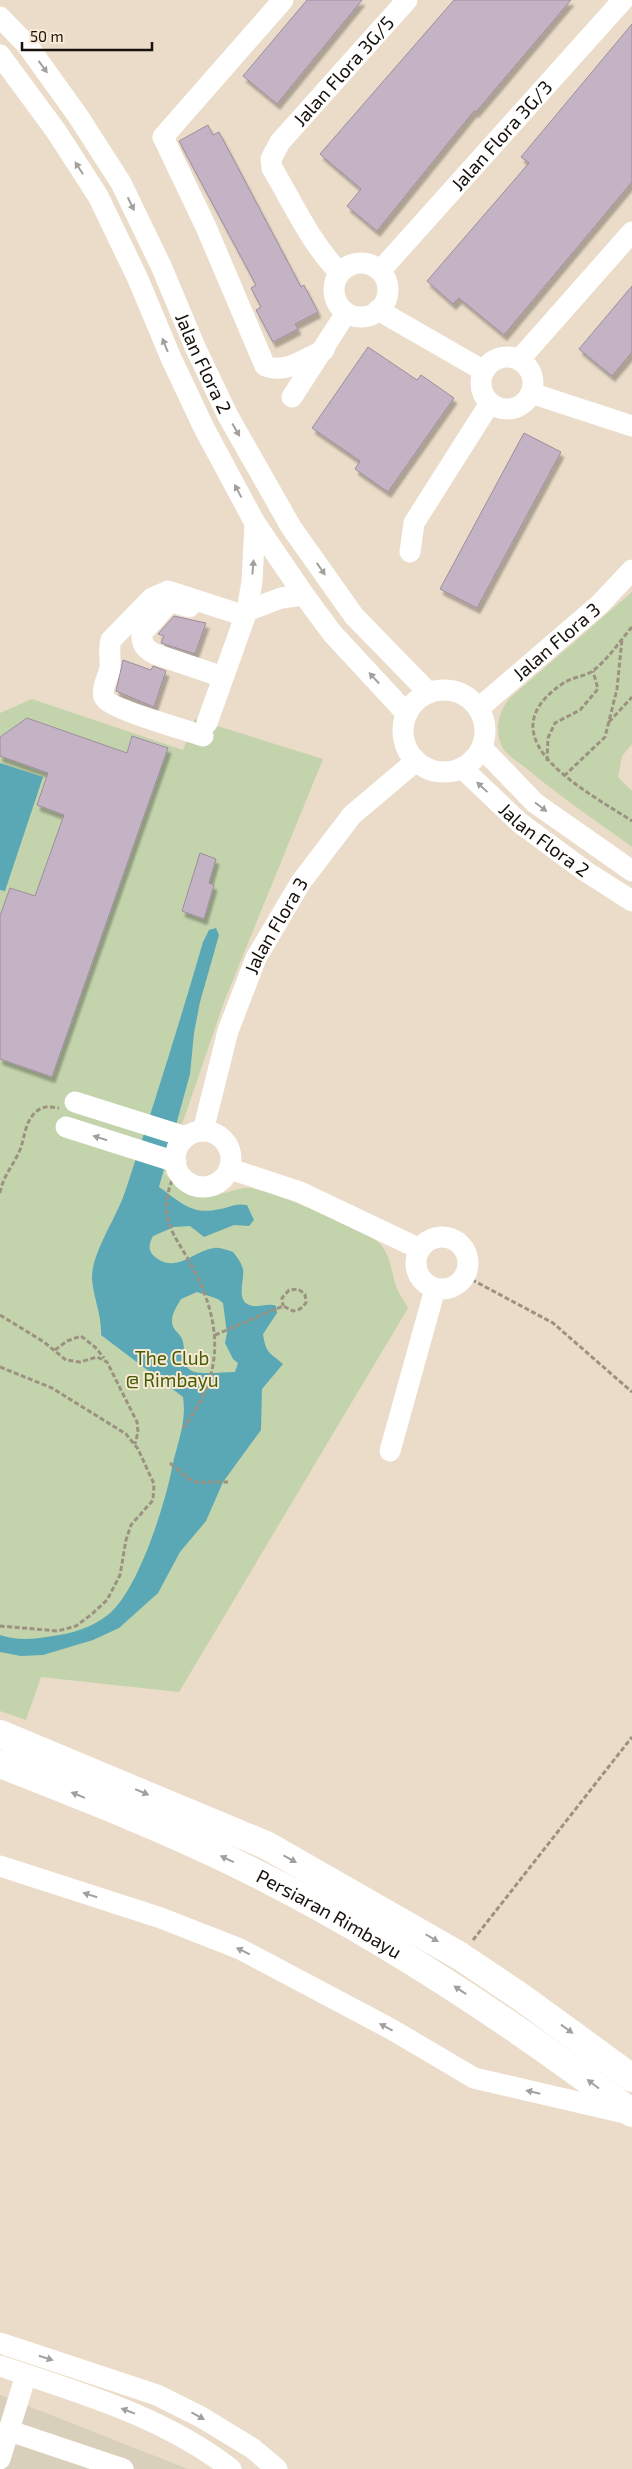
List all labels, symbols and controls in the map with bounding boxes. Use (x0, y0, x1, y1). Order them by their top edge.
street label: Jalan Flora 3G/5 (288, 11, 398, 130)
scale bar (22, 20, 152, 52)
text: 50 m (30, 27, 64, 45)
one-way arrow (38, 60, 48, 74)
street label: Jalan Flora 3G/3 (446, 75, 557, 195)
one-way arrow (75, 161, 84, 174)
one-way arrow (127, 196, 135, 211)
street label: Jalan Flora 2 (171, 309, 237, 417)
one-way arrow (161, 338, 169, 352)
one-way arrow (232, 423, 240, 438)
one-way arrow (233, 484, 242, 497)
one-way arrow (249, 559, 257, 575)
one-way arrow (316, 562, 326, 576)
street label: Jalan Flora 3 (508, 597, 604, 685)
one-way arrow (368, 672, 380, 684)
one-way arrow (477, 781, 489, 793)
street label: Jalan Flora 2 (495, 797, 594, 881)
one-way arrow (534, 802, 548, 812)
street label: Jalan Flora 3 (239, 873, 312, 977)
one-way arrow (92, 1134, 107, 1141)
park label: The Club @ Rimbayu (125, 1346, 219, 1391)
one-way arrow (135, 1789, 149, 1797)
one-way arrow (70, 1791, 85, 1799)
one-way arrow (284, 1854, 297, 1863)
one-way arrow (220, 1855, 234, 1863)
street label: Persiaran Rimbayu (253, 1864, 406, 1963)
one-way arrow (83, 1891, 98, 1898)
one-way arrow (425, 1934, 438, 1943)
one-way arrow (235, 1947, 250, 1955)
one-way arrow (454, 1985, 467, 1995)
one-way arrow (379, 2023, 394, 2031)
one-way arrow (560, 2024, 573, 2034)
one-way arrow (587, 2078, 600, 2089)
one-way arrow (526, 2088, 541, 2096)
one-way arrow (39, 2355, 54, 2362)
one-way arrow (120, 2407, 135, 2415)
one-way arrow (190, 2412, 205, 2420)

